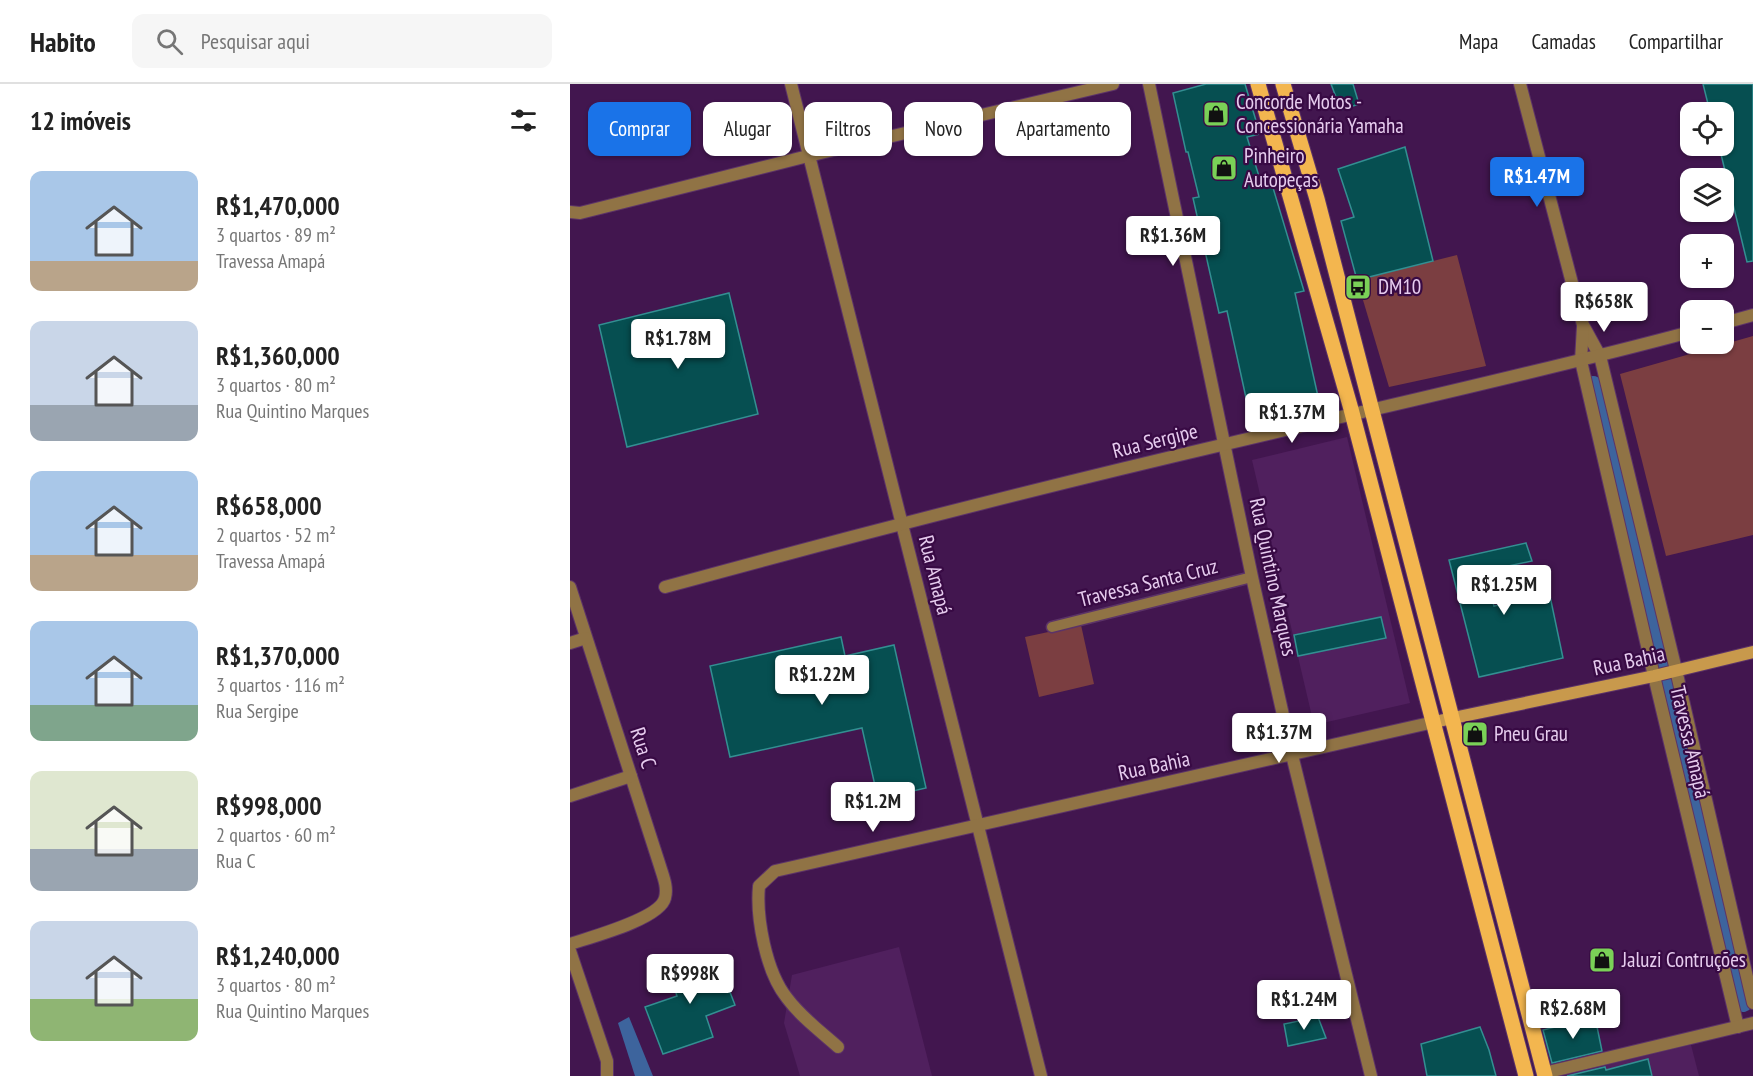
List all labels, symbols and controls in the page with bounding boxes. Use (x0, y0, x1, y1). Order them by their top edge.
search box (132, 14, 552, 68)
text: Habito (30, 23, 96, 60)
icon: search (153, 25, 186, 58)
text: Pesquisar aqui (201, 27, 310, 55)
text: Mapa (1459, 28, 1498, 55)
text: Camadas (1531, 28, 1596, 55)
text: Compartilhar (1629, 28, 1723, 55)
place label: Concorde Motos - Concessionária Yamaha (1236, 88, 1404, 139)
shop icon: Concorde Motos - Concessionária Yamaha (1201, 99, 1231, 129)
chip: Comprar (588, 102, 691, 156)
chip: Alugar (703, 102, 792, 156)
chip: Filtros (804, 102, 892, 156)
chip: Novo (904, 102, 983, 156)
chip: Apartamento (995, 102, 1131, 156)
map controls (1680, 102, 1734, 354)
button: locate (1680, 102, 1734, 156)
text: 12 imóveis (30, 104, 131, 137)
icon: filters (507, 104, 540, 137)
place label: Pinheiro Autopeças (1244, 142, 1318, 193)
shop icon: Pinheiro Autopeças (1209, 153, 1239, 183)
pin: R$1.47M (1482, 157, 1592, 208)
text: R$1.47M (1504, 163, 1570, 189)
button: layers (1680, 168, 1734, 222)
text: R$1,470,000 (216, 189, 340, 222)
icon: home (78, 195, 150, 267)
pin: R$1.36M (1118, 216, 1228, 267)
text: 3 quartos · 89 m² (216, 222, 336, 248)
text: R$1.36M (1140, 222, 1206, 248)
button: + (1680, 234, 1734, 288)
text: Travessa Amapá (216, 248, 325, 274)
bus stop icon: DM10 (1343, 272, 1373, 302)
place label: DM10 (1378, 273, 1421, 300)
pin: R$658K (1555, 282, 1653, 333)
text: R$658K (1575, 288, 1633, 314)
button: − (1680, 300, 1734, 354)
pin: R$1.78M (623, 319, 733, 370)
text: R$1.78M (645, 325, 711, 351)
text: R$1,360,000 (216, 339, 340, 372)
icon: home (78, 345, 150, 417)
text: 3 quartos · 80 m² (216, 372, 336, 398)
pin: R$1.37M (1237, 393, 1347, 444)
text: Rua Quintino Marques (216, 398, 369, 424)
text: R$1.37M (1259, 399, 1325, 425)
street label: Rua Sergipe (1109, 417, 1200, 464)
text: R$658,000 (216, 489, 322, 522)
icon: home (78, 495, 150, 567)
street label: Rua Quintino Marques (1244, 495, 1303, 658)
text: 2 quartos · 52 m² (216, 522, 336, 548)
street label: Rua Amapá (913, 532, 958, 617)
text: Travessa Amapá (216, 548, 325, 574)
street label: Travessa Santa Cruz (1075, 552, 1220, 613)
pin: R$1.25M (1449, 565, 1559, 616)
text: R$1.25M (1471, 571, 1537, 597)
text: R$1,370,000 (216, 639, 340, 672)
street label: Rua Bahia (1591, 640, 1667, 681)
icon: home (78, 645, 150, 717)
pin: R$1.22M (767, 655, 877, 706)
text: R$1.22M (789, 661, 855, 687)
text: 3 quartos · 116 m² (216, 672, 345, 698)
street label: Travessa Amapá (1664, 683, 1717, 801)
text: Rua Sergipe (216, 698, 299, 724)
pin: R$1.37M (1224, 713, 1334, 764)
text: R$1.37M (1246, 719, 1312, 745)
shop icon: Pneu Grau (1460, 719, 1490, 749)
place label: Pneu Grau (1494, 720, 1568, 747)
street label: Rua C (624, 724, 663, 772)
street label: Rua Bahia (1116, 745, 1192, 786)
pin: R$1.2M (824, 782, 922, 833)
text: R$1.2M (845, 788, 901, 814)
text: R$998,000 (216, 789, 322, 822)
icon: home (78, 795, 150, 867)
text: 2 quartos · 60 m² (216, 822, 336, 848)
text: Rua C (216, 848, 256, 874)
text: R$1,240,000 (216, 939, 340, 972)
icon: home (78, 945, 150, 1017)
shop icon: Jaluzi Contruções (1587, 945, 1617, 975)
place label: Jaluzi Contruções (1621, 946, 1746, 973)
pin: R$998K (641, 954, 739, 1005)
text: R$998K (661, 960, 719, 986)
text: 3 quartos · 80 m² (216, 972, 336, 998)
pin: R$1.24M (1249, 980, 1359, 1031)
text: R$1.24M (1271, 986, 1337, 1012)
pin: R$2.68M (1518, 989, 1628, 1040)
text: R$2.68M (1540, 995, 1606, 1021)
text: Rua Quintino Marques (216, 998, 369, 1024)

